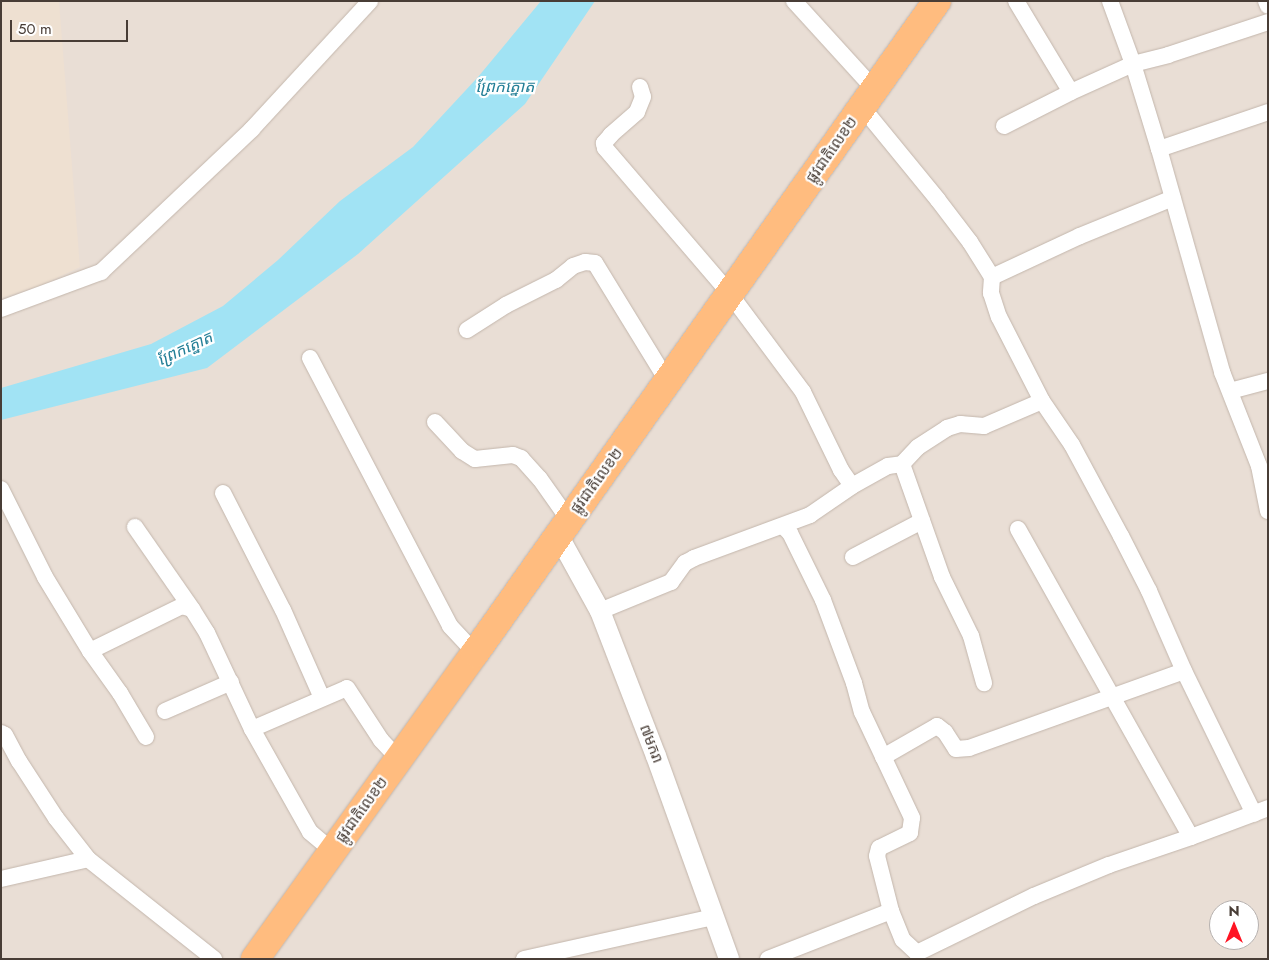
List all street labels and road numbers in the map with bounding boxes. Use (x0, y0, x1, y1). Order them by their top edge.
street label: ផ្លូវជាតិលេខ២ (803, 113, 861, 187)
street label: ផ្លូវជាតិលេខ២ (567, 445, 627, 517)
street label: ៧មករា (635, 722, 667, 766)
street label: ផ្លូវជាតិលេខ២ (332, 774, 392, 846)

